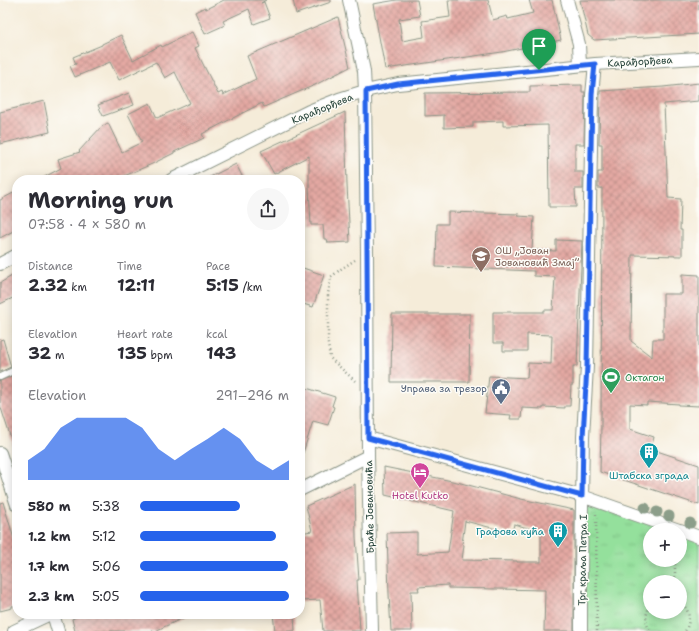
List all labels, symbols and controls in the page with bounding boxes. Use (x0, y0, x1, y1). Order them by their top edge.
pin (522, 29, 556, 70)
icon: arrive (528, 35, 550, 57)
street label: Карађорђева (607, 53, 674, 70)
street label: Карађорђева (289, 90, 356, 127)
text: Morning run (28, 186, 173, 215)
button: share (247, 188, 289, 230)
text: 07:58 · 4 × 580 m (28, 216, 146, 233)
place label: ОШ „Јован Јовановић Змај” (495, 244, 579, 269)
school or university icon: ОШ „Јован Јовановић Змај” (470, 245, 492, 273)
text: Distance (28, 259, 73, 274)
text: Time (117, 259, 142, 274)
text: Pace (206, 259, 230, 274)
text: 2.32 (28, 274, 68, 296)
text: 12:11 (117, 274, 155, 296)
text: 5:15 (206, 274, 239, 296)
text: km (68, 280, 87, 295)
text: /km (239, 280, 262, 295)
text: Elevation (28, 327, 77, 342)
text: Heart rate (117, 327, 173, 342)
text: kcal (206, 327, 227, 342)
text: 32 (28, 342, 51, 364)
text: 135 (117, 342, 147, 364)
text: 143 (206, 342, 236, 364)
text: m (51, 348, 64, 363)
text: bpm (147, 348, 173, 363)
sports icon: Октагон (600, 366, 622, 394)
place label: Октагон (625, 371, 664, 384)
public building icon: Управа за трезор (490, 377, 512, 405)
place label: Управа за трезор (401, 382, 487, 395)
text: Elevation (28, 387, 86, 404)
text: 291–296 m (215, 387, 289, 404)
building icon: Штабска зграда (638, 441, 660, 469)
street label: Браће Јовановића (362, 460, 377, 554)
hotel icon: Hotel Kutko (409, 461, 431, 489)
place label: Штабска зграда (609, 469, 690, 482)
place label: Hotel Kutko (392, 489, 448, 502)
text: 580 m (28, 498, 71, 515)
text: 5:38 (92, 498, 120, 515)
street label: Трг краља Петра I (575, 514, 590, 606)
building icon: Графова кућа (547, 520, 569, 548)
map controls (643, 523, 687, 619)
button: + (643, 523, 687, 567)
place label: Графова кућа (476, 525, 545, 538)
text: 1.2 km (28, 528, 71, 545)
text: 5:12 (92, 528, 116, 545)
text: 1.7 km (28, 558, 69, 575)
text: 5:06 (92, 558, 121, 575)
button: − (643, 575, 687, 619)
text: 2.3 km (28, 588, 74, 605)
text: 5:05 (92, 588, 120, 605)

